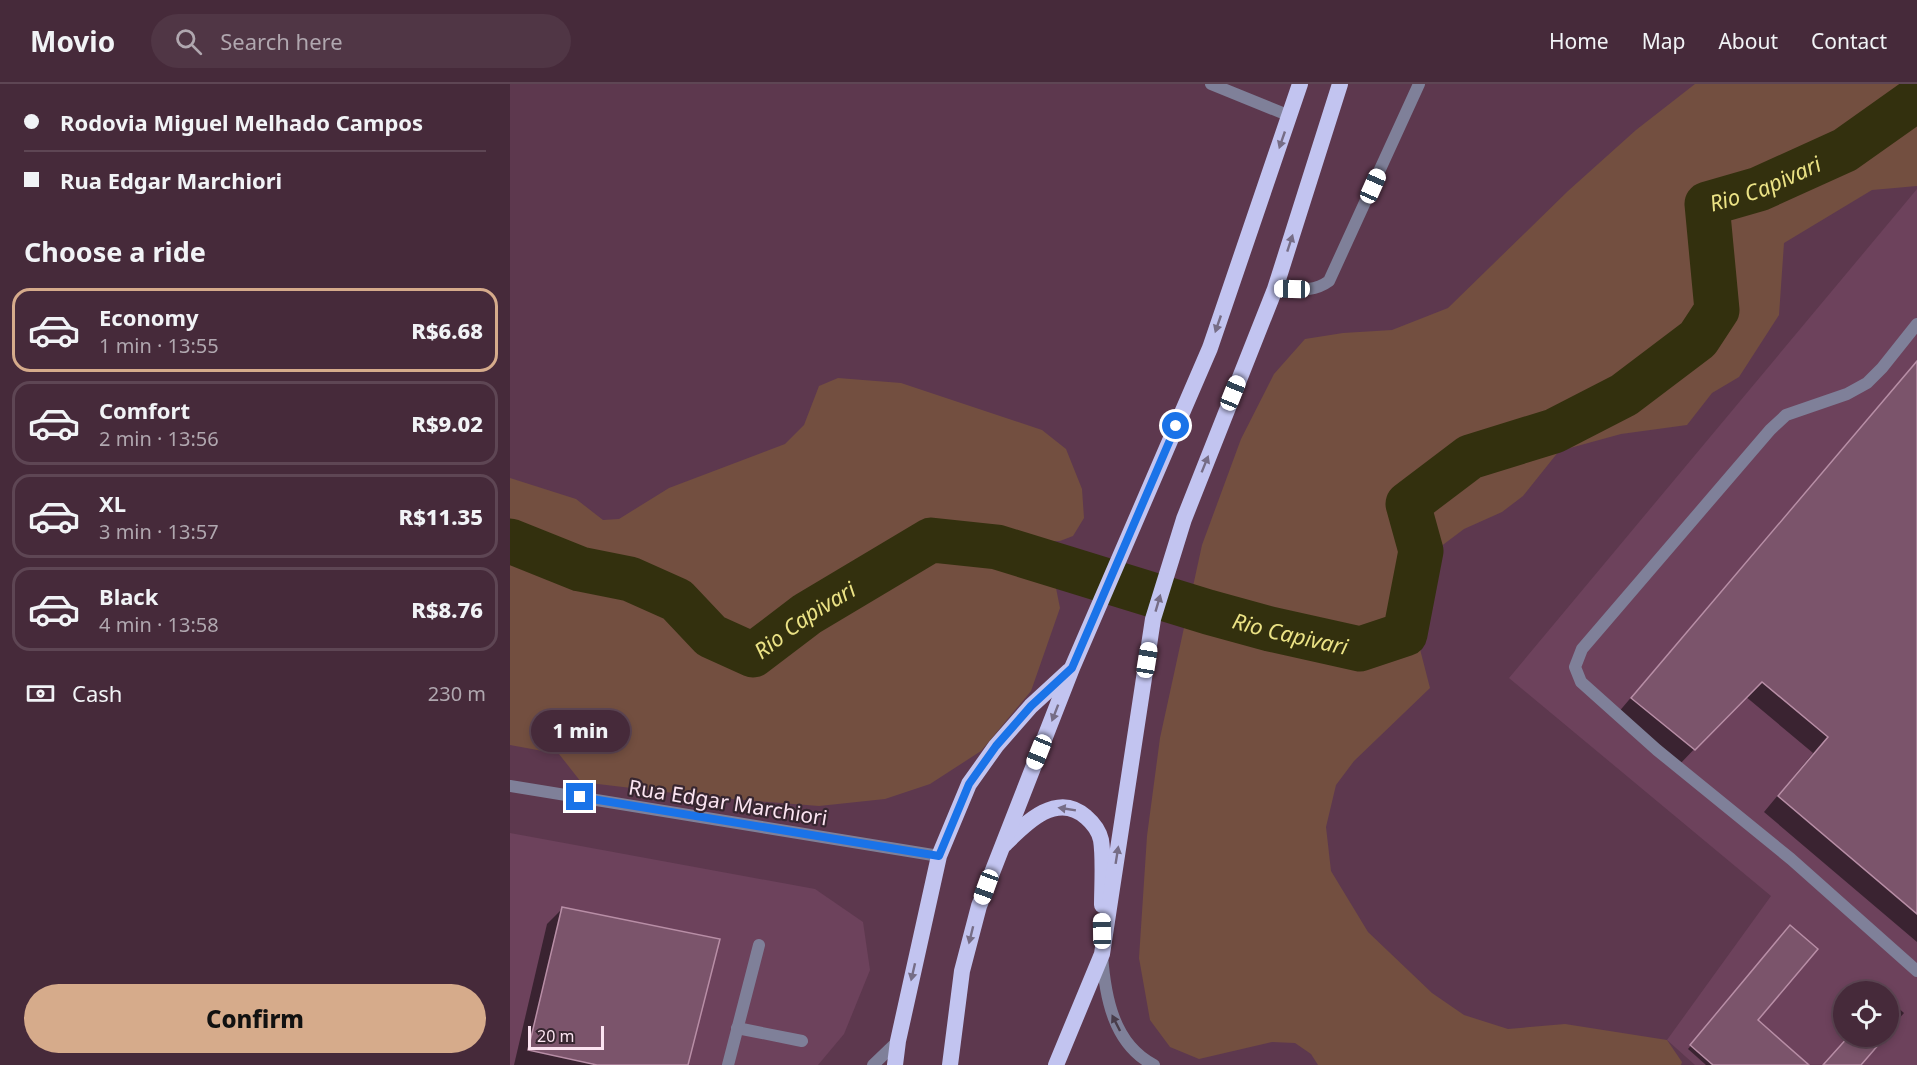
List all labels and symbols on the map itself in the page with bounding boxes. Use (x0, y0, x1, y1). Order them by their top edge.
one-way arrow (1276, 131, 1286, 149)
water label: Rio Capivari (1706, 148, 1826, 218)
car (1357, 166, 1389, 206)
one-way arrow (1285, 234, 1295, 252)
car (1274, 280, 1310, 298)
one-way arrow (1213, 315, 1223, 333)
car (1218, 373, 1248, 413)
route start (1162, 412, 1189, 439)
one-way arrow (1200, 455, 1210, 473)
water label: Rio Capivari (747, 574, 861, 665)
one-way arrow (1154, 593, 1163, 611)
water label: Rio Capivari (1230, 605, 1351, 661)
car (1135, 641, 1159, 679)
one-way arrow (1049, 704, 1059, 722)
callout: 1 min (530, 710, 629, 752)
car (1024, 732, 1054, 772)
street label: Rua Edgar Marchiori (627, 772, 829, 832)
route end (566, 783, 593, 810)
one-way arrow (1057, 804, 1076, 813)
one-way arrow (1113, 845, 1122, 864)
car (971, 867, 1001, 907)
car (1093, 913, 1111, 949)
one-way arrow (966, 925, 976, 944)
one-way arrow (908, 963, 917, 982)
one-way arrow (1111, 1014, 1121, 1031)
scale bar (528, 1023, 604, 1050)

